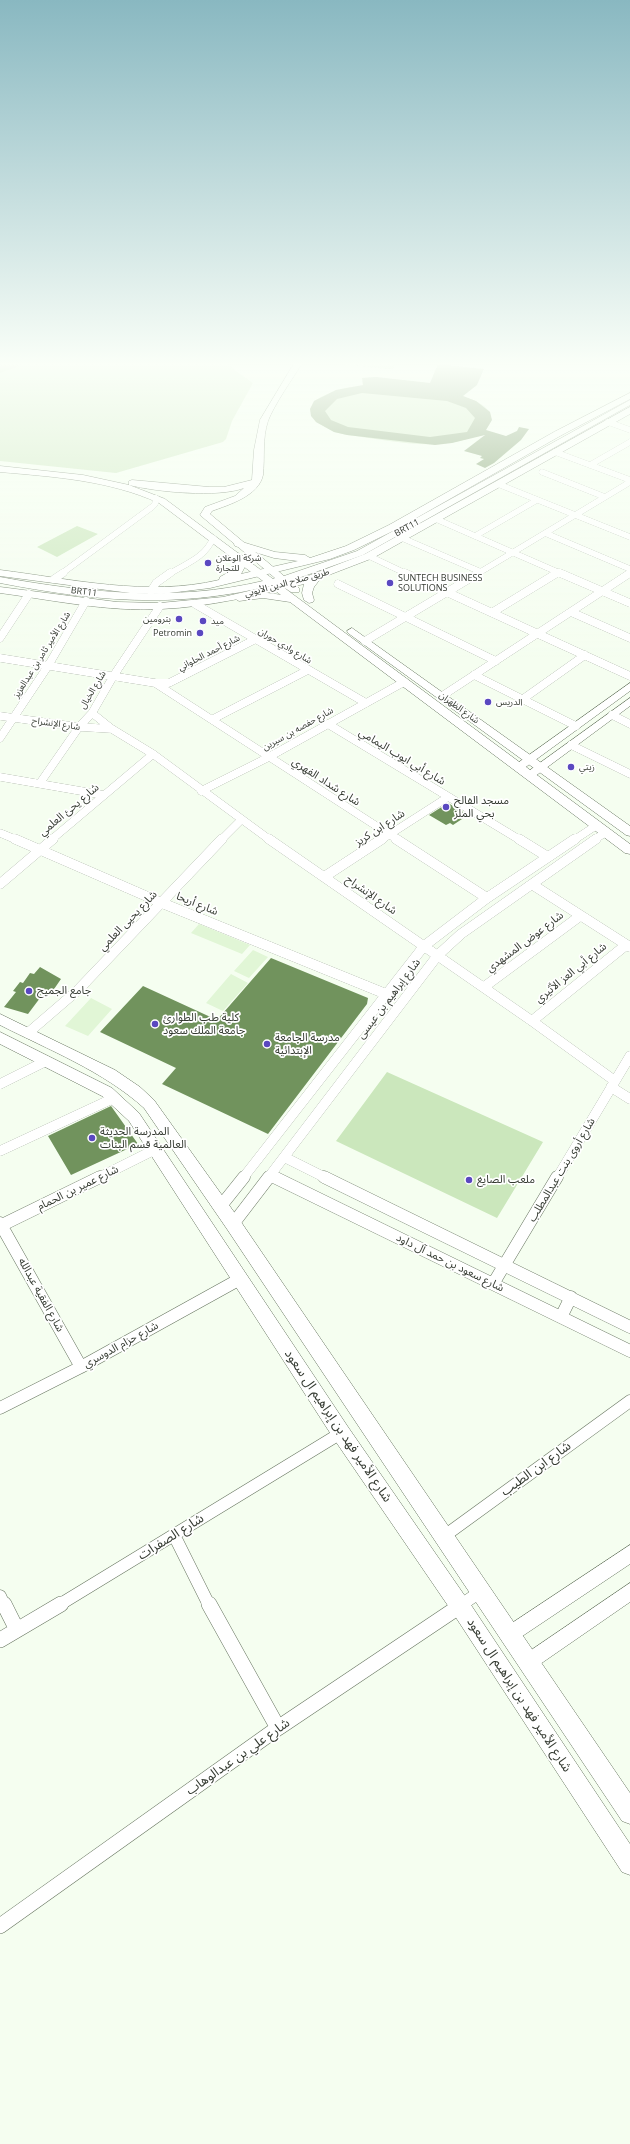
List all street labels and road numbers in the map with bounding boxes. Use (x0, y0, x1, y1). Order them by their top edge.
street label: BRT11 (393, 517, 421, 539)
street label: طريق صلاح الدين الأيوبي (243, 566, 331, 600)
street label: BRT11 (70, 585, 98, 599)
street label: شارع الأمير ثامر بن عبدالعزيز (11, 610, 73, 700)
street label: شارع وادي حوران (256, 626, 314, 666)
street label: شارع أحمد الحلواني (176, 633, 242, 673)
street label: شارع الخيال (77, 669, 109, 711)
street label: شارع الظهران (437, 690, 481, 726)
street label: شارع حفصه بن سيرين (261, 705, 335, 753)
street label: شارع الإنشراح (31, 715, 81, 733)
street label: شارع أبي ايوب اليمامي (356, 726, 448, 788)
street label: شارع شداد الفهري (289, 755, 363, 809)
street label: شارع يحئ العلمي (36, 781, 102, 839)
street label: شارع ابن كريز (353, 807, 407, 849)
street label: شارع الإنشراح (343, 873, 399, 917)
street label: شارع يحيى العلمي (96, 888, 160, 954)
street label: شارع أريحا (174, 890, 220, 918)
street label: شارع عوض المشهدي (484, 909, 566, 975)
street label: شارع أبي العز الأثيري (533, 940, 609, 1006)
street label: شارع إبراهيم بن عيسى (355, 956, 423, 1042)
street label: شارع أروى بنت عبدالمطلب (526, 1116, 598, 1224)
street label: شارع عمير بن الحمام (35, 1163, 121, 1213)
street label: شارع سعود بن حمد آل داود (394, 1231, 506, 1295)
street label: شارع الفقية عبدالله (15, 1256, 67, 1334)
street label: شارع حزام الدوسري (81, 1319, 161, 1371)
street label: شارع الأمير فهد بن إبراهيم ال سعود (281, 1347, 395, 1505)
street label: شارع ابن الطيب (498, 1438, 574, 1500)
street label: شارع الصفرات (135, 1511, 207, 1563)
street label: شارع الأمير فهد بن إبراهيم ال سعود (463, 1615, 575, 1775)
street label: شارع علي بن عبدالوهاب (183, 1715, 293, 1799)

